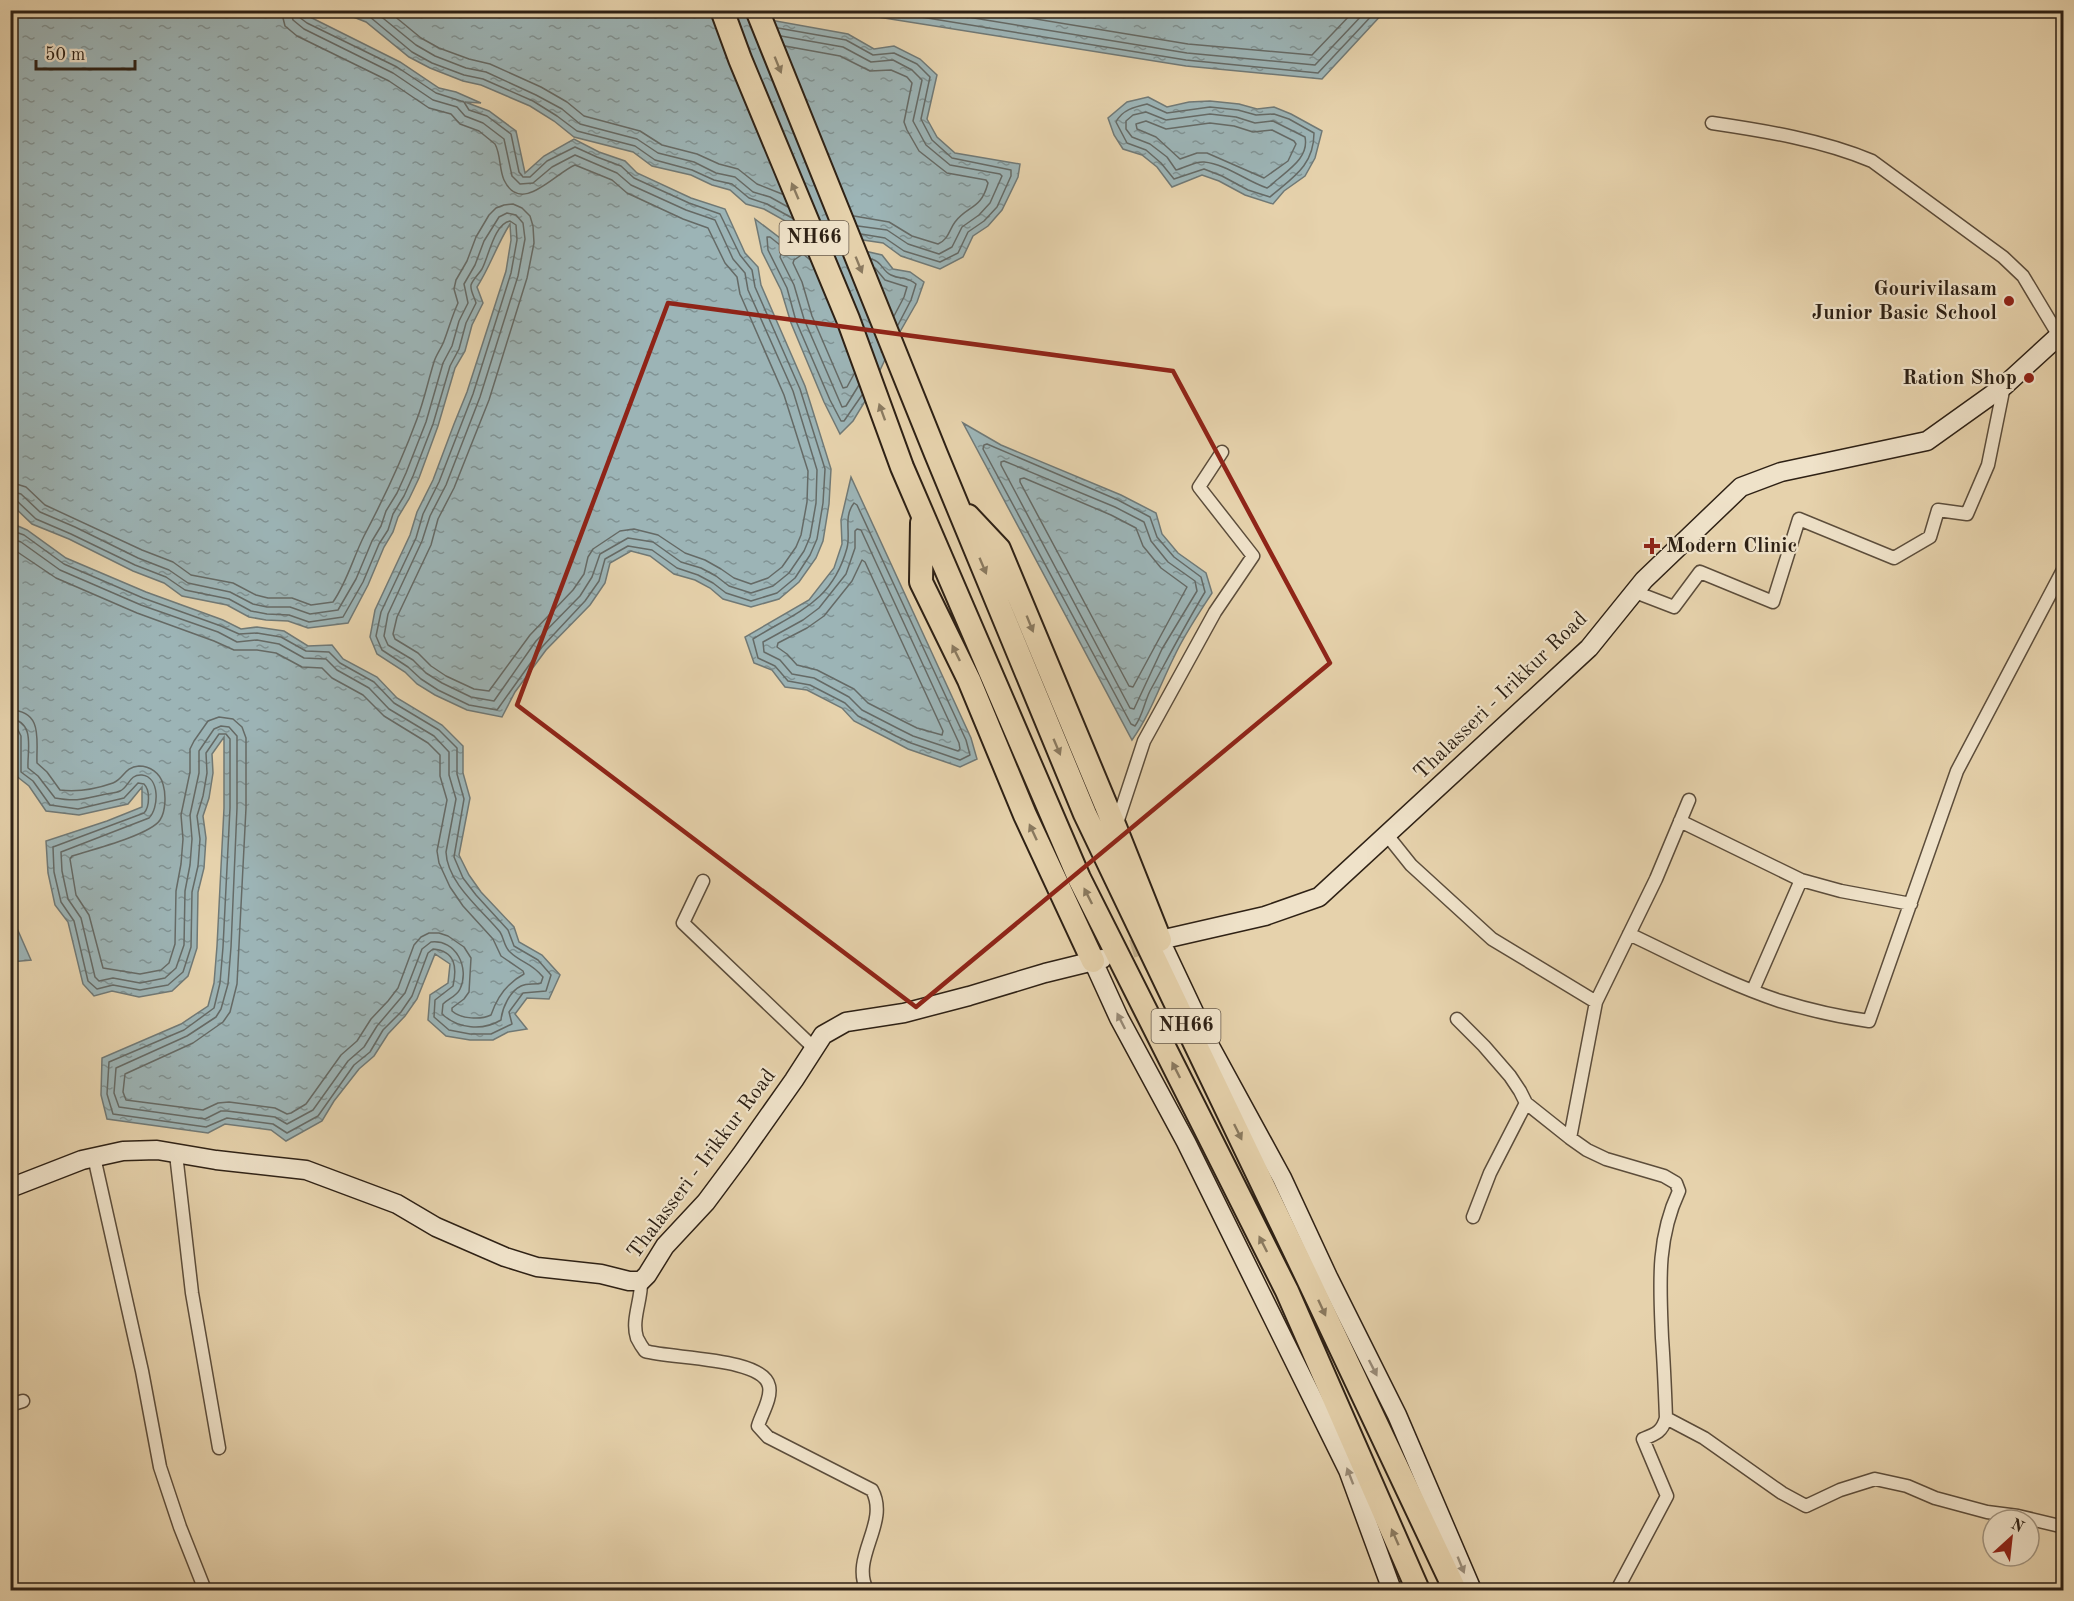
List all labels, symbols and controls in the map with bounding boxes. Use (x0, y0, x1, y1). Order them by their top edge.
scale bar (36, 33, 135, 71)
text: 50 m (45, 46, 85, 64)
one-way arrow (773, 57, 783, 75)
one-way arrow (790, 182, 799, 200)
road number: NH66 (780, 221, 848, 255)
one-way arrow (854, 257, 864, 275)
place label: Gourivilasam Junior Basic School (1812, 279, 1997, 324)
marker: Gourivilasam Junior Basic School (2002, 294, 2016, 308)
place label: Ration Shop (1902, 368, 2017, 389)
marker: Ration Shop (2022, 371, 2036, 385)
one-way arrow (876, 403, 886, 421)
place label: Modern Clinic (1666, 536, 1797, 557)
marker: Modern Clinic (1643, 537, 1661, 555)
one-way arrow (978, 558, 988, 576)
street label: Thalasseri - Irikkur Road (1410, 608, 1592, 784)
one-way arrow (1026, 615, 1035, 633)
one-way arrow (951, 644, 960, 661)
one-way arrow (1052, 738, 1062, 756)
one-way arrow (1028, 822, 1038, 840)
one-way arrow (1084, 887, 1093, 904)
road number: NH66 (1152, 1009, 1220, 1043)
one-way arrow (1116, 1012, 1126, 1029)
one-way arrow (1171, 1061, 1181, 1078)
street label: Thalasseri - Irikkur Road (624, 1065, 780, 1263)
one-way arrow (1233, 1124, 1242, 1141)
one-way arrow (1259, 1235, 1269, 1253)
one-way arrow (1318, 1300, 1327, 1317)
one-way arrow (1369, 1359, 1378, 1376)
one-way arrow (1345, 1467, 1355, 1485)
north arrow (1981, 1508, 2041, 1568)
text: N (2008, 1517, 2027, 1537)
one-way arrow (1390, 1528, 1399, 1546)
one-way arrow (1456, 1556, 1466, 1574)

